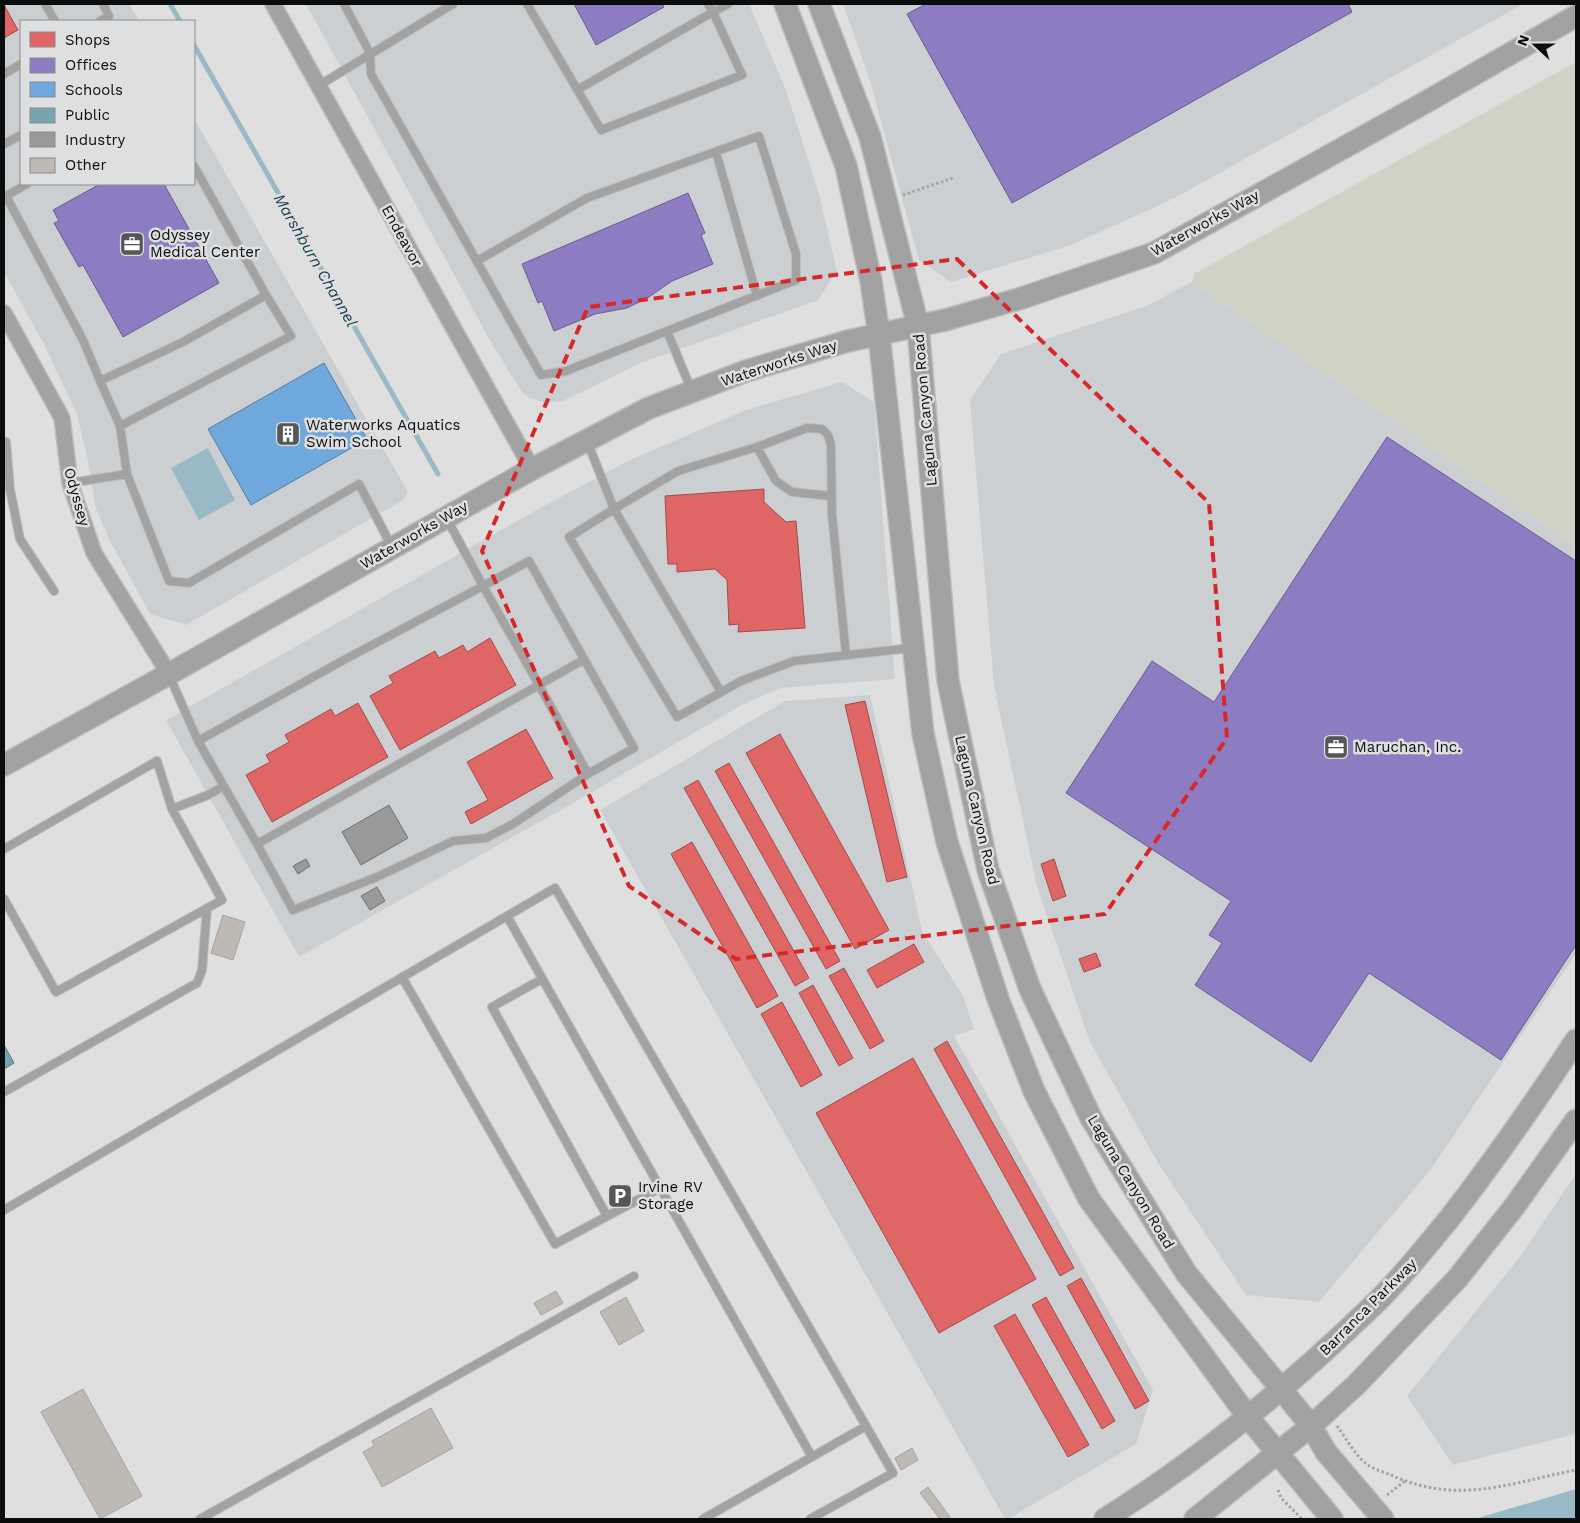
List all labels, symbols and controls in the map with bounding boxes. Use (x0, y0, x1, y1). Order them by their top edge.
legend (20, 20, 195, 185)
north arrow (1510, 20, 1560, 70)
text: Shops (65, 31, 110, 49)
text: N (1514, 33, 1532, 48)
text: Offices (65, 56, 117, 74)
text: Schools (65, 81, 123, 99)
text: Public (65, 106, 110, 124)
text: Industry (65, 131, 126, 149)
text: Other (65, 156, 107, 174)
street label: Waterworks Way (1148, 186, 1263, 260)
water label: Marshburn Channel (270, 190, 362, 330)
street label: Endeavor (378, 202, 426, 270)
place label: Odyssey Medical Center (150, 226, 260, 261)
office icon: Odyssey Medical Center (119, 231, 145, 257)
street label: Laguna Canyon Road (909, 333, 941, 487)
street label: Waterworks Way (719, 336, 840, 390)
place label: Waterworks Aquatics Swim School (306, 416, 461, 451)
building icon: Waterworks Aquatics Swim School (275, 421, 301, 447)
street label: Odyssey (60, 466, 94, 529)
street label: Waterworks Way (357, 497, 471, 573)
street label: Laguna Canyon Road (951, 734, 1003, 886)
office icon: Maruchan, Inc. (1323, 734, 1349, 760)
place label: Maruchan, Inc. (1354, 738, 1461, 756)
street label: Laguna Canyon Road (1084, 1112, 1178, 1252)
place label: Irvine RV Storage (638, 1178, 703, 1213)
parking icon: Irvine RV Storage (607, 1183, 633, 1209)
street label: Barranca Parkway (1316, 1254, 1421, 1359)

